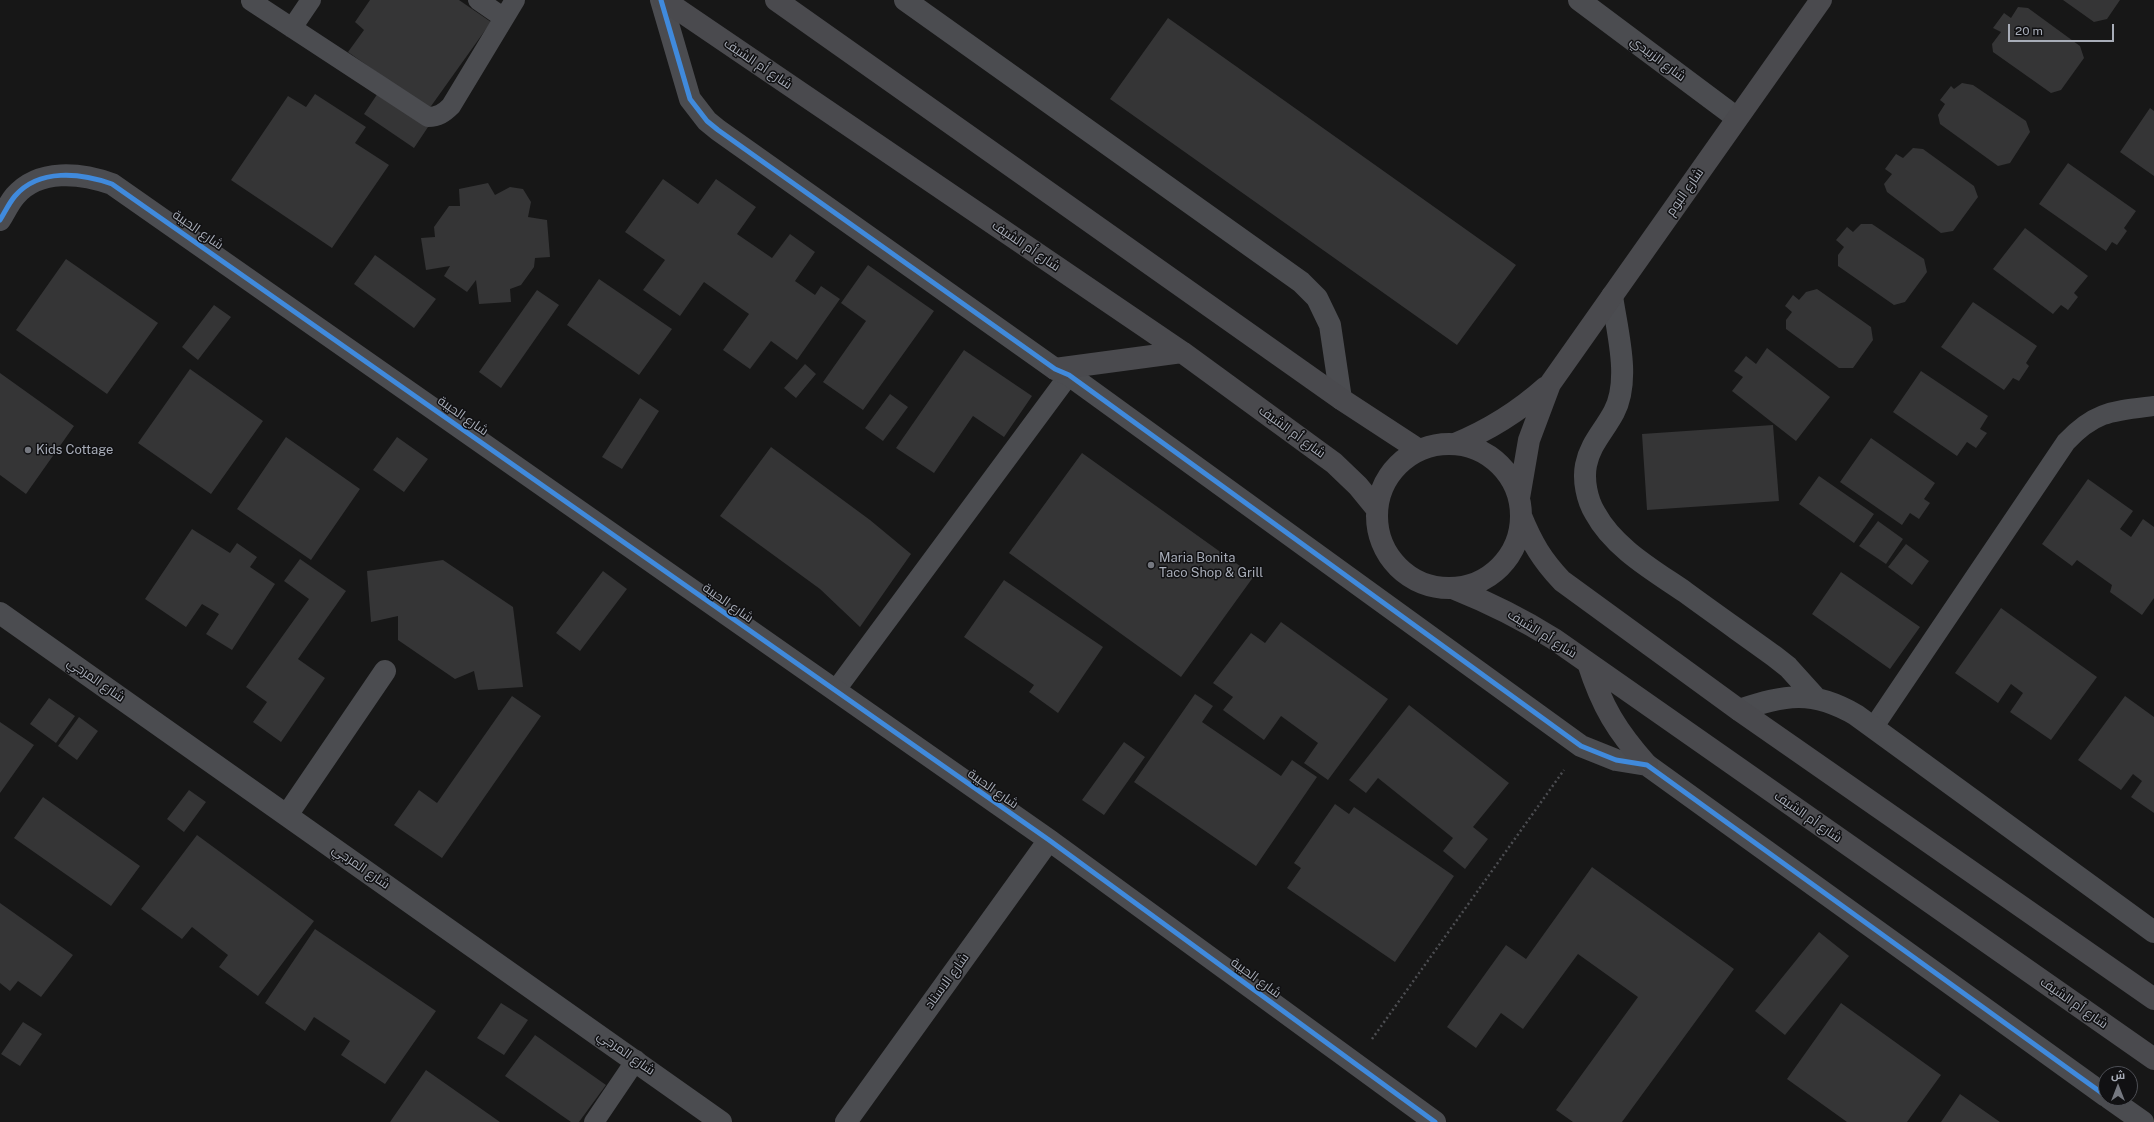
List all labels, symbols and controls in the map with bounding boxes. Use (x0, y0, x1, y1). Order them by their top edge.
scale bar (2010, 16, 2116, 42)
text: 20 m (2015, 24, 2043, 38)
street label: شارع الزبيدي (1627, 33, 1689, 85)
street label: شارع أم الشيف (721, 35, 795, 93)
street label: شارع البوم (1663, 165, 1707, 219)
street label: شارع الحيبة (170, 207, 226, 253)
street label: شارع أم الشيف (989, 217, 1063, 275)
street label: شارع الحيبة (435, 393, 491, 439)
street label: شارع أم الشيف (1255, 402, 1329, 462)
place label: Kids Cottage (36, 442, 113, 458)
marker: Kids Cottage (23, 445, 33, 455)
place label: Maria Bonita Taco Shop & Grill (1159, 550, 1263, 581)
marker: Maria Bonita Taco Shop & Grill (1146, 560, 1156, 570)
street label: شارع الحيبة (700, 580, 756, 626)
street label: شارع أم الشيف (1504, 606, 1580, 662)
street label: شارع المرجي (64, 654, 128, 706)
street label: شارع الحيبة (965, 766, 1021, 812)
street label: شارع أم الشيف (1771, 788, 1845, 846)
street label: شارع المرجي (329, 841, 393, 893)
street label: شارع الاستاد (922, 950, 972, 1012)
street label: شارع الحيبة (1228, 955, 1284, 1001)
street label: شارع أم الشيف (2037, 974, 2111, 1032)
street label: شارع المرجي (594, 1027, 658, 1079)
north arrow (2098, 1066, 2138, 1106)
text: ش (2111, 1069, 2125, 1081)

